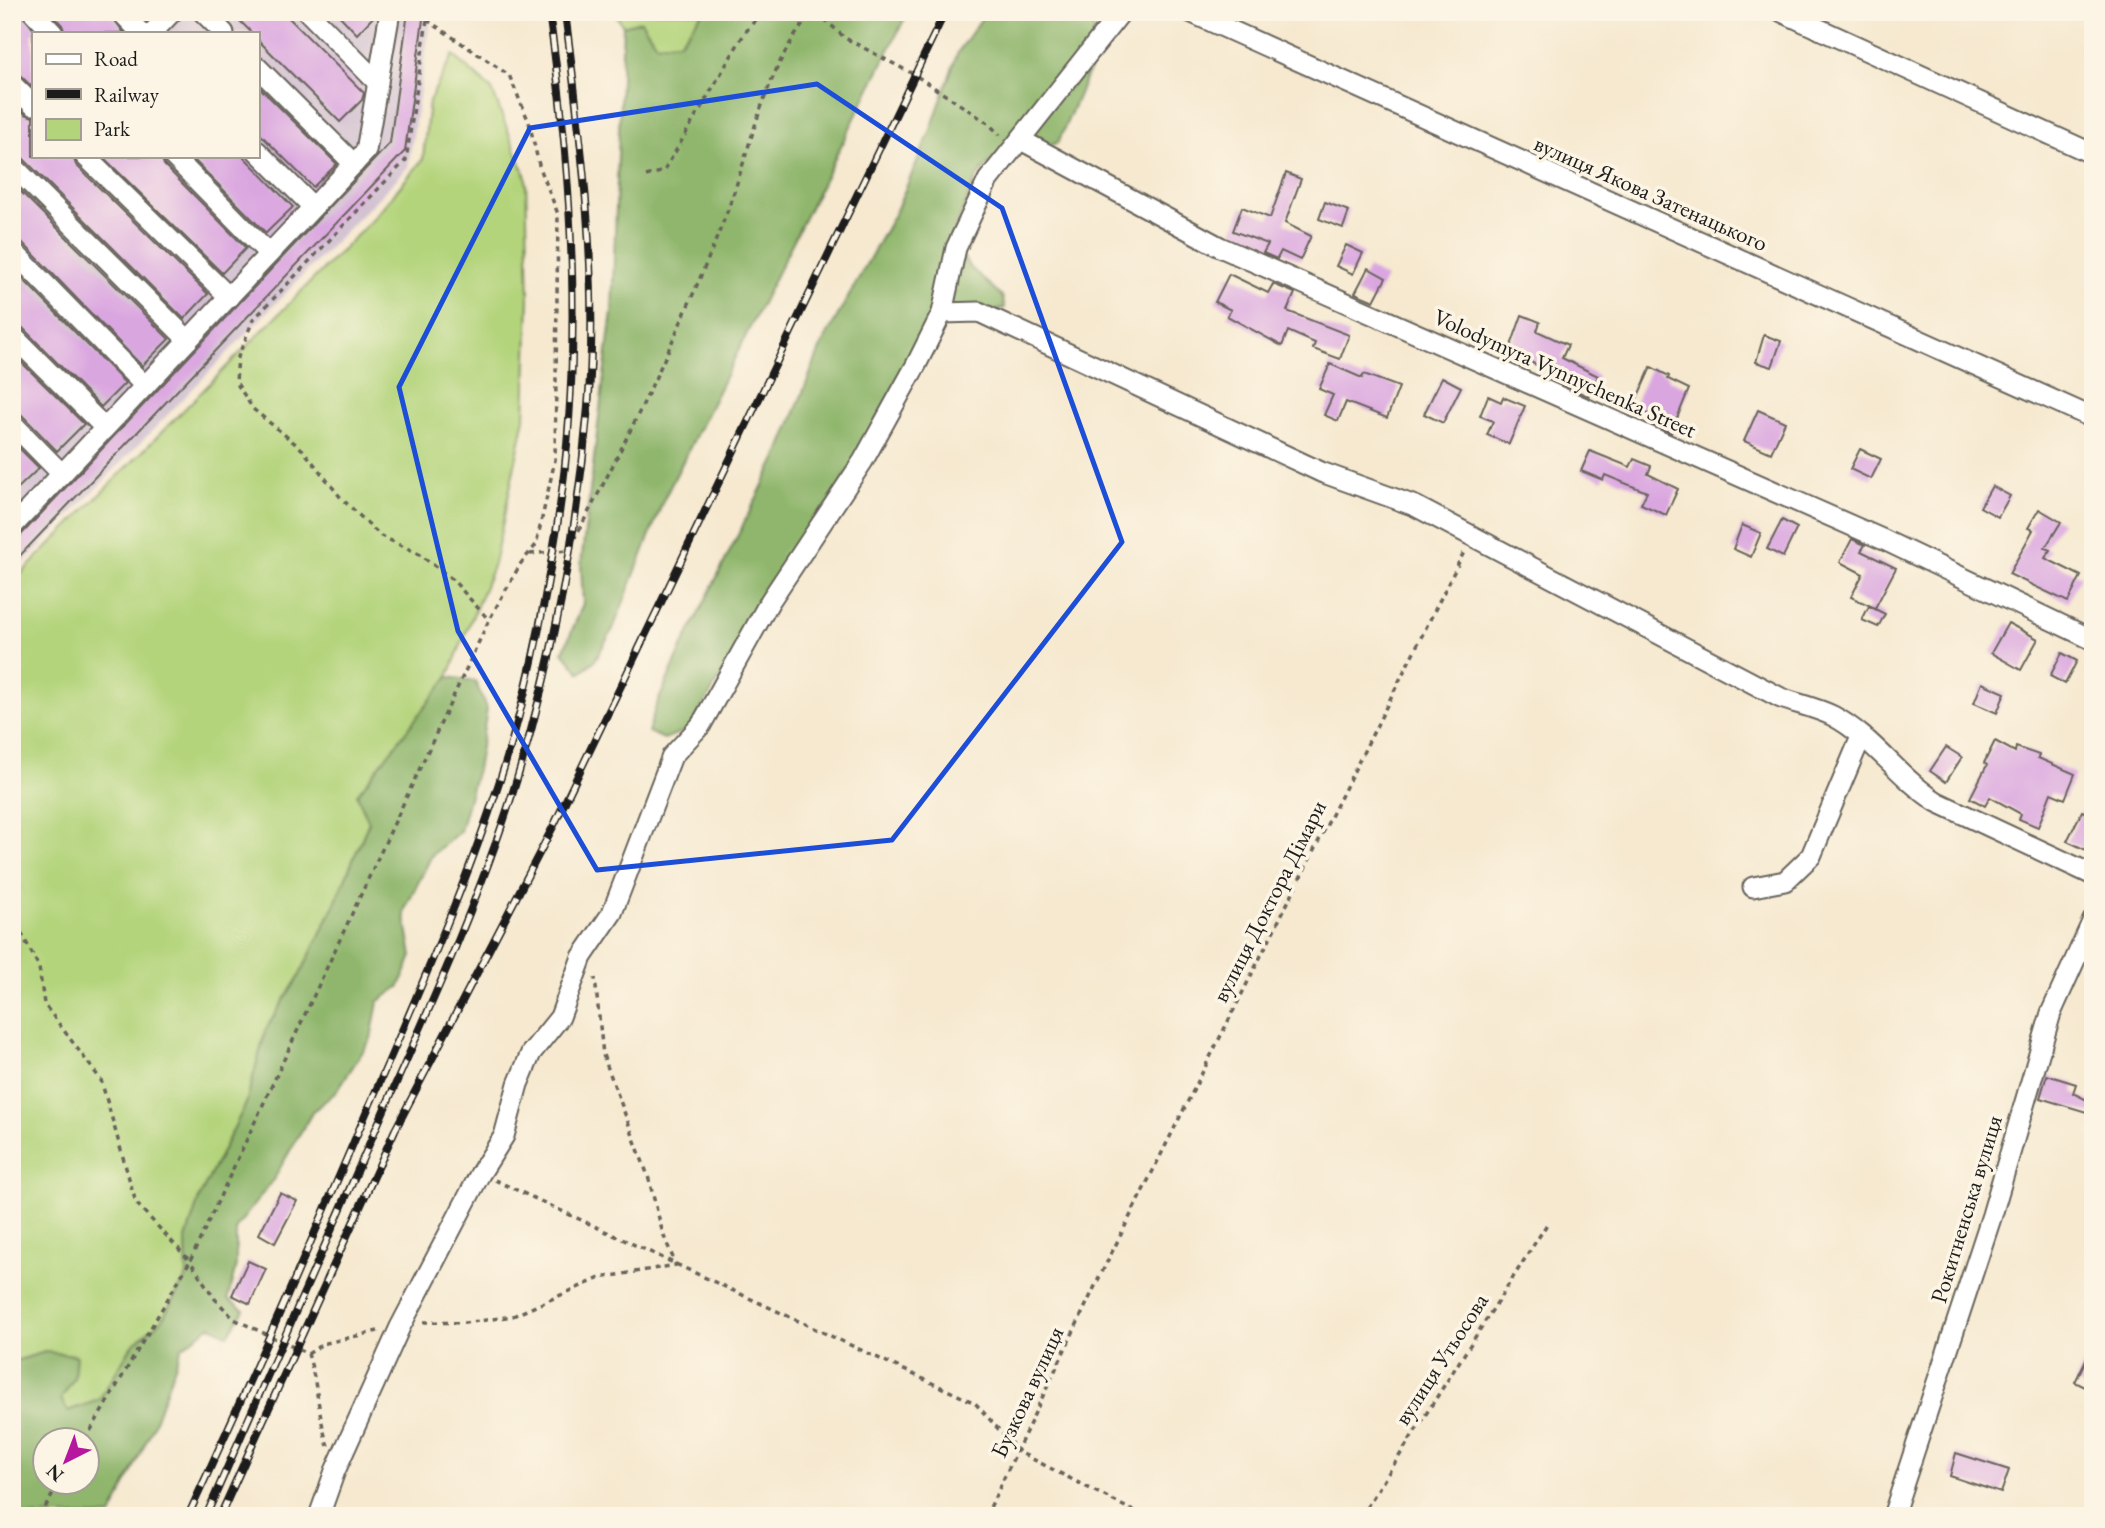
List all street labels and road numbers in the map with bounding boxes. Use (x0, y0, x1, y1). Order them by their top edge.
street label: вулиця Якова Затенацького (1530, 128, 1772, 258)
street label: Volodymyra Vynnychenka Street (1429, 301, 1702, 445)
street label: вулиця Доктора Дімари (1205, 795, 1333, 1007)
street label: Рокитненська вулиця (1923, 1111, 2009, 1307)
street label: вулиця Утьосова (1387, 1287, 1495, 1431)
street label: Бузкова вулиця (983, 1321, 1071, 1463)

